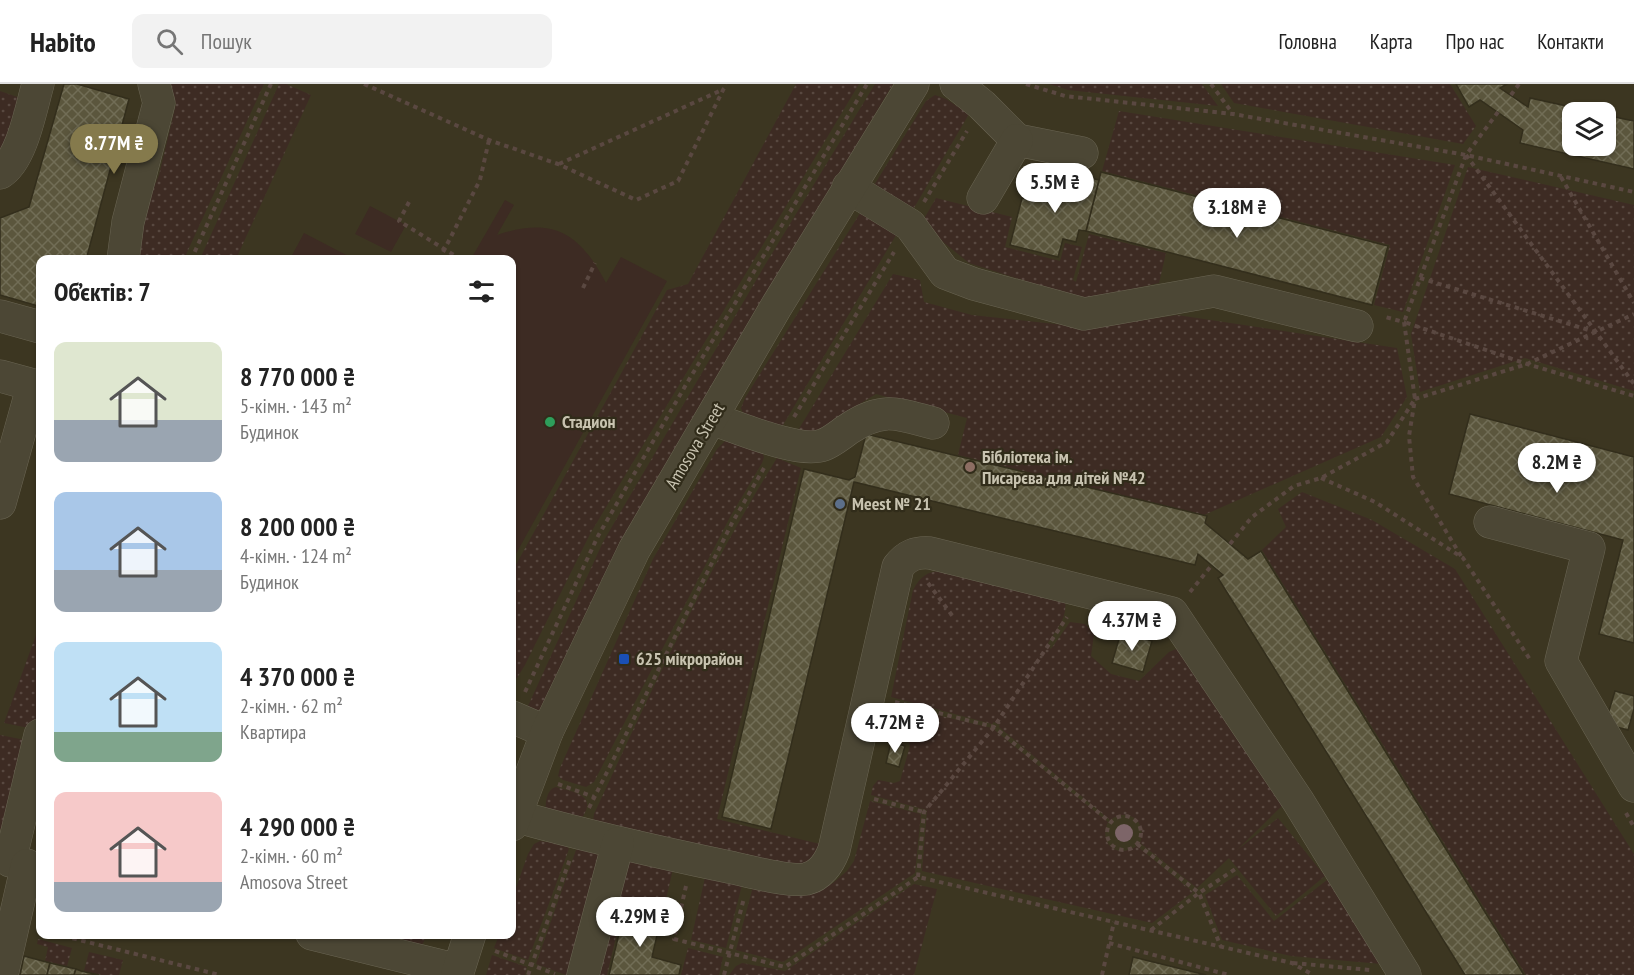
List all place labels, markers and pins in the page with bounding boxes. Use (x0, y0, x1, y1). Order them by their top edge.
pin: 8.77M ₴ (59, 124, 169, 175)
pin: 5.5M ₴ (1006, 163, 1104, 214)
pin: 3.18M ₴ (1182, 188, 1292, 239)
place label: Стадион (562, 410, 615, 433)
marker: Стадион (543, 415, 557, 429)
pin: 8.2M ₴ (1508, 443, 1606, 494)
place label: Бібліотека ім. Писарєва для дітей №42 (982, 445, 1146, 489)
marker: Бібліотека ім. Писарєва для дітей №42 (963, 460, 977, 474)
place label: Meest № 21 (852, 492, 931, 515)
marker: Meest № 21 (833, 497, 847, 511)
pin: 4.37M ₴ (1077, 601, 1187, 652)
place label: 625 мікрорайон (636, 647, 743, 670)
marker: 625 мікрорайон (617, 652, 631, 666)
pin: 4.72M ₴ (840, 703, 950, 754)
pin: 4.29M ₴ (585, 897, 695, 948)

